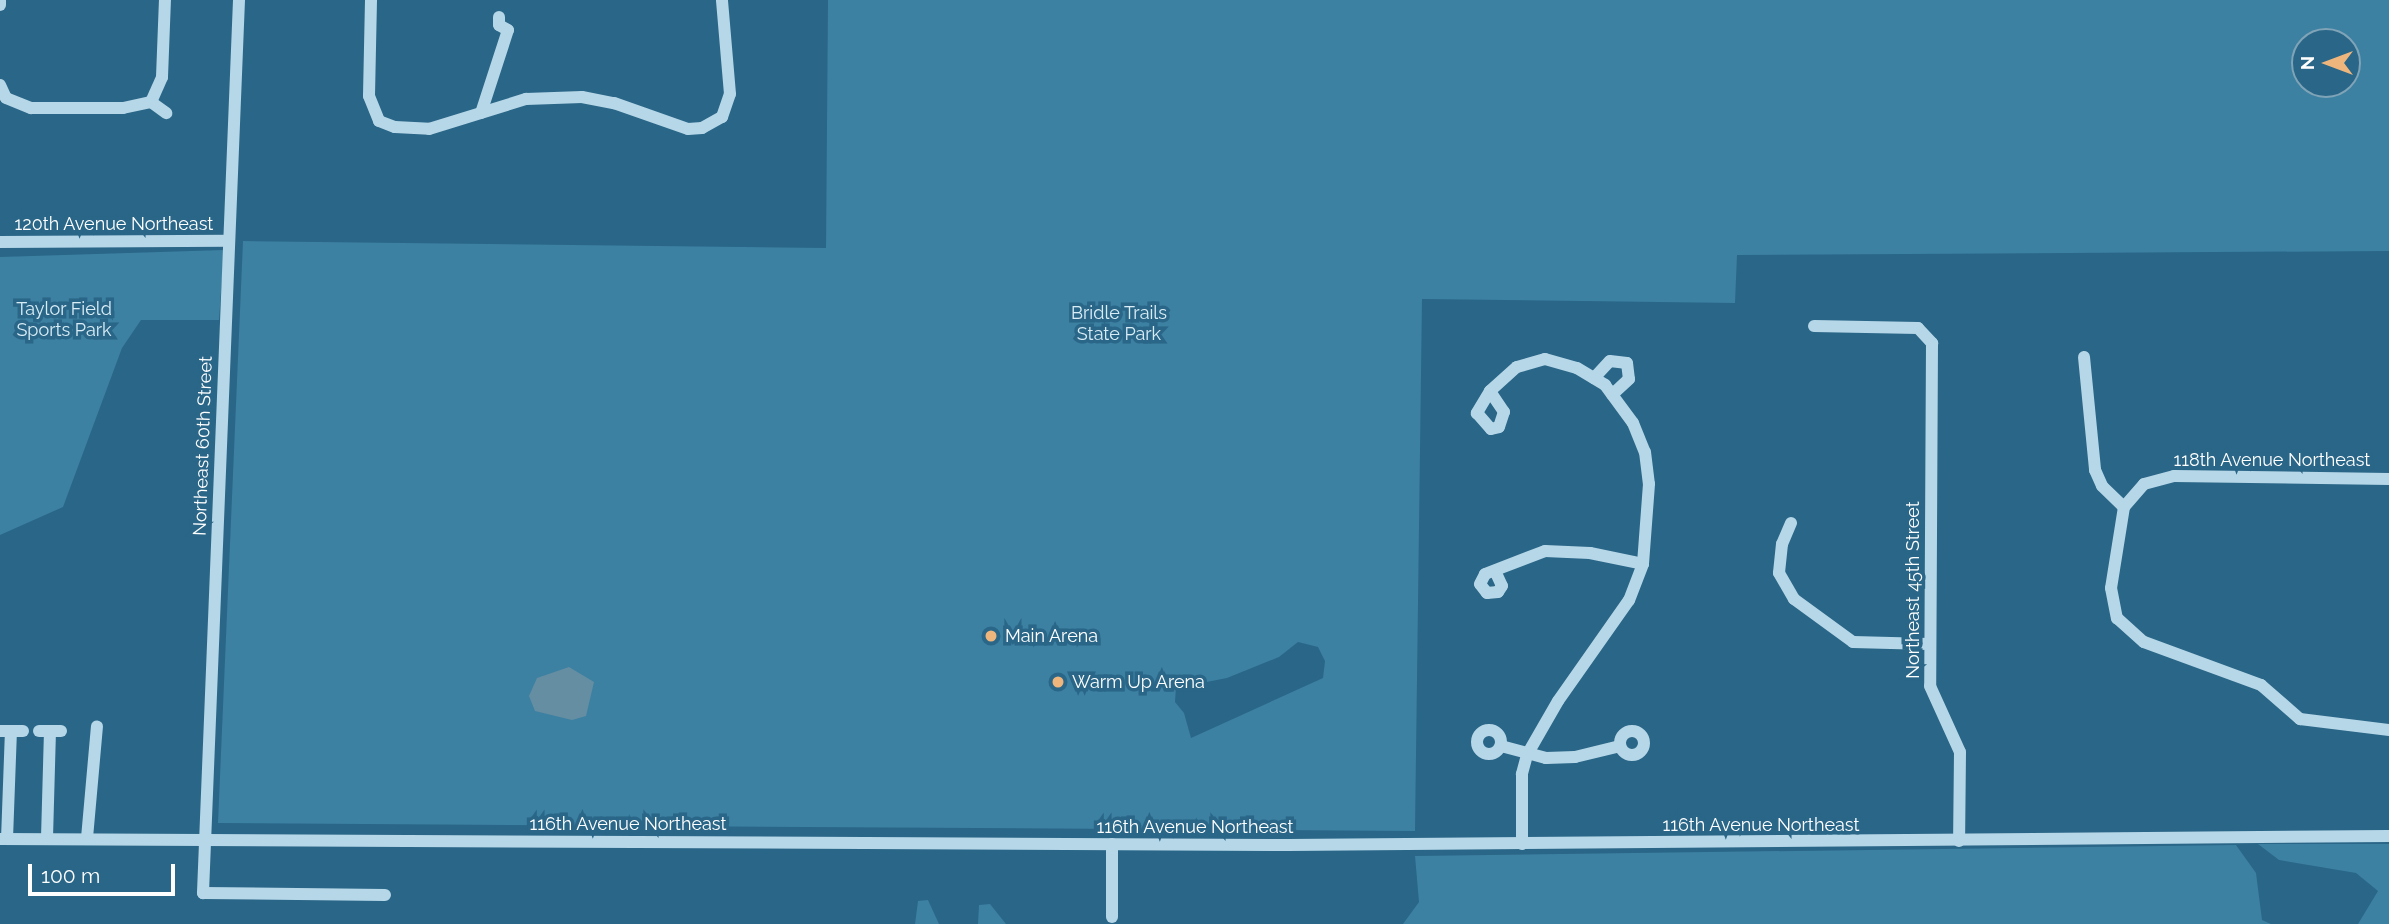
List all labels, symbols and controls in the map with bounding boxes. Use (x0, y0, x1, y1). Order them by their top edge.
north arrow (2291, 28, 2361, 98)
text: N (2296, 56, 2318, 70)
street label: 120th Avenue Northeast (14, 213, 214, 235)
park label: Taylor Field Sports Park (16, 299, 112, 342)
park label: Bridle Trails State Park (1071, 303, 1167, 346)
street label: Northeast 60th Street (189, 356, 217, 536)
street label: 118th Avenue Northeast (2173, 449, 2371, 471)
street label: Northeast 45th Street (1902, 501, 1924, 679)
place label: Main Arena (1005, 625, 1099, 647)
marker: Main Arena (983, 628, 999, 644)
place label: Warm Up Arena (1072, 671, 1205, 693)
marker: Warm Up Arena (1050, 674, 1066, 690)
street label: 116th Avenue Northeast (529, 813, 727, 835)
street label: 116th Avenue Northeast (1662, 814, 1860, 836)
street label: 116th Avenue Northeast (1096, 816, 1294, 838)
scale bar (32, 850, 178, 894)
text: 100 m (41, 863, 100, 888)

